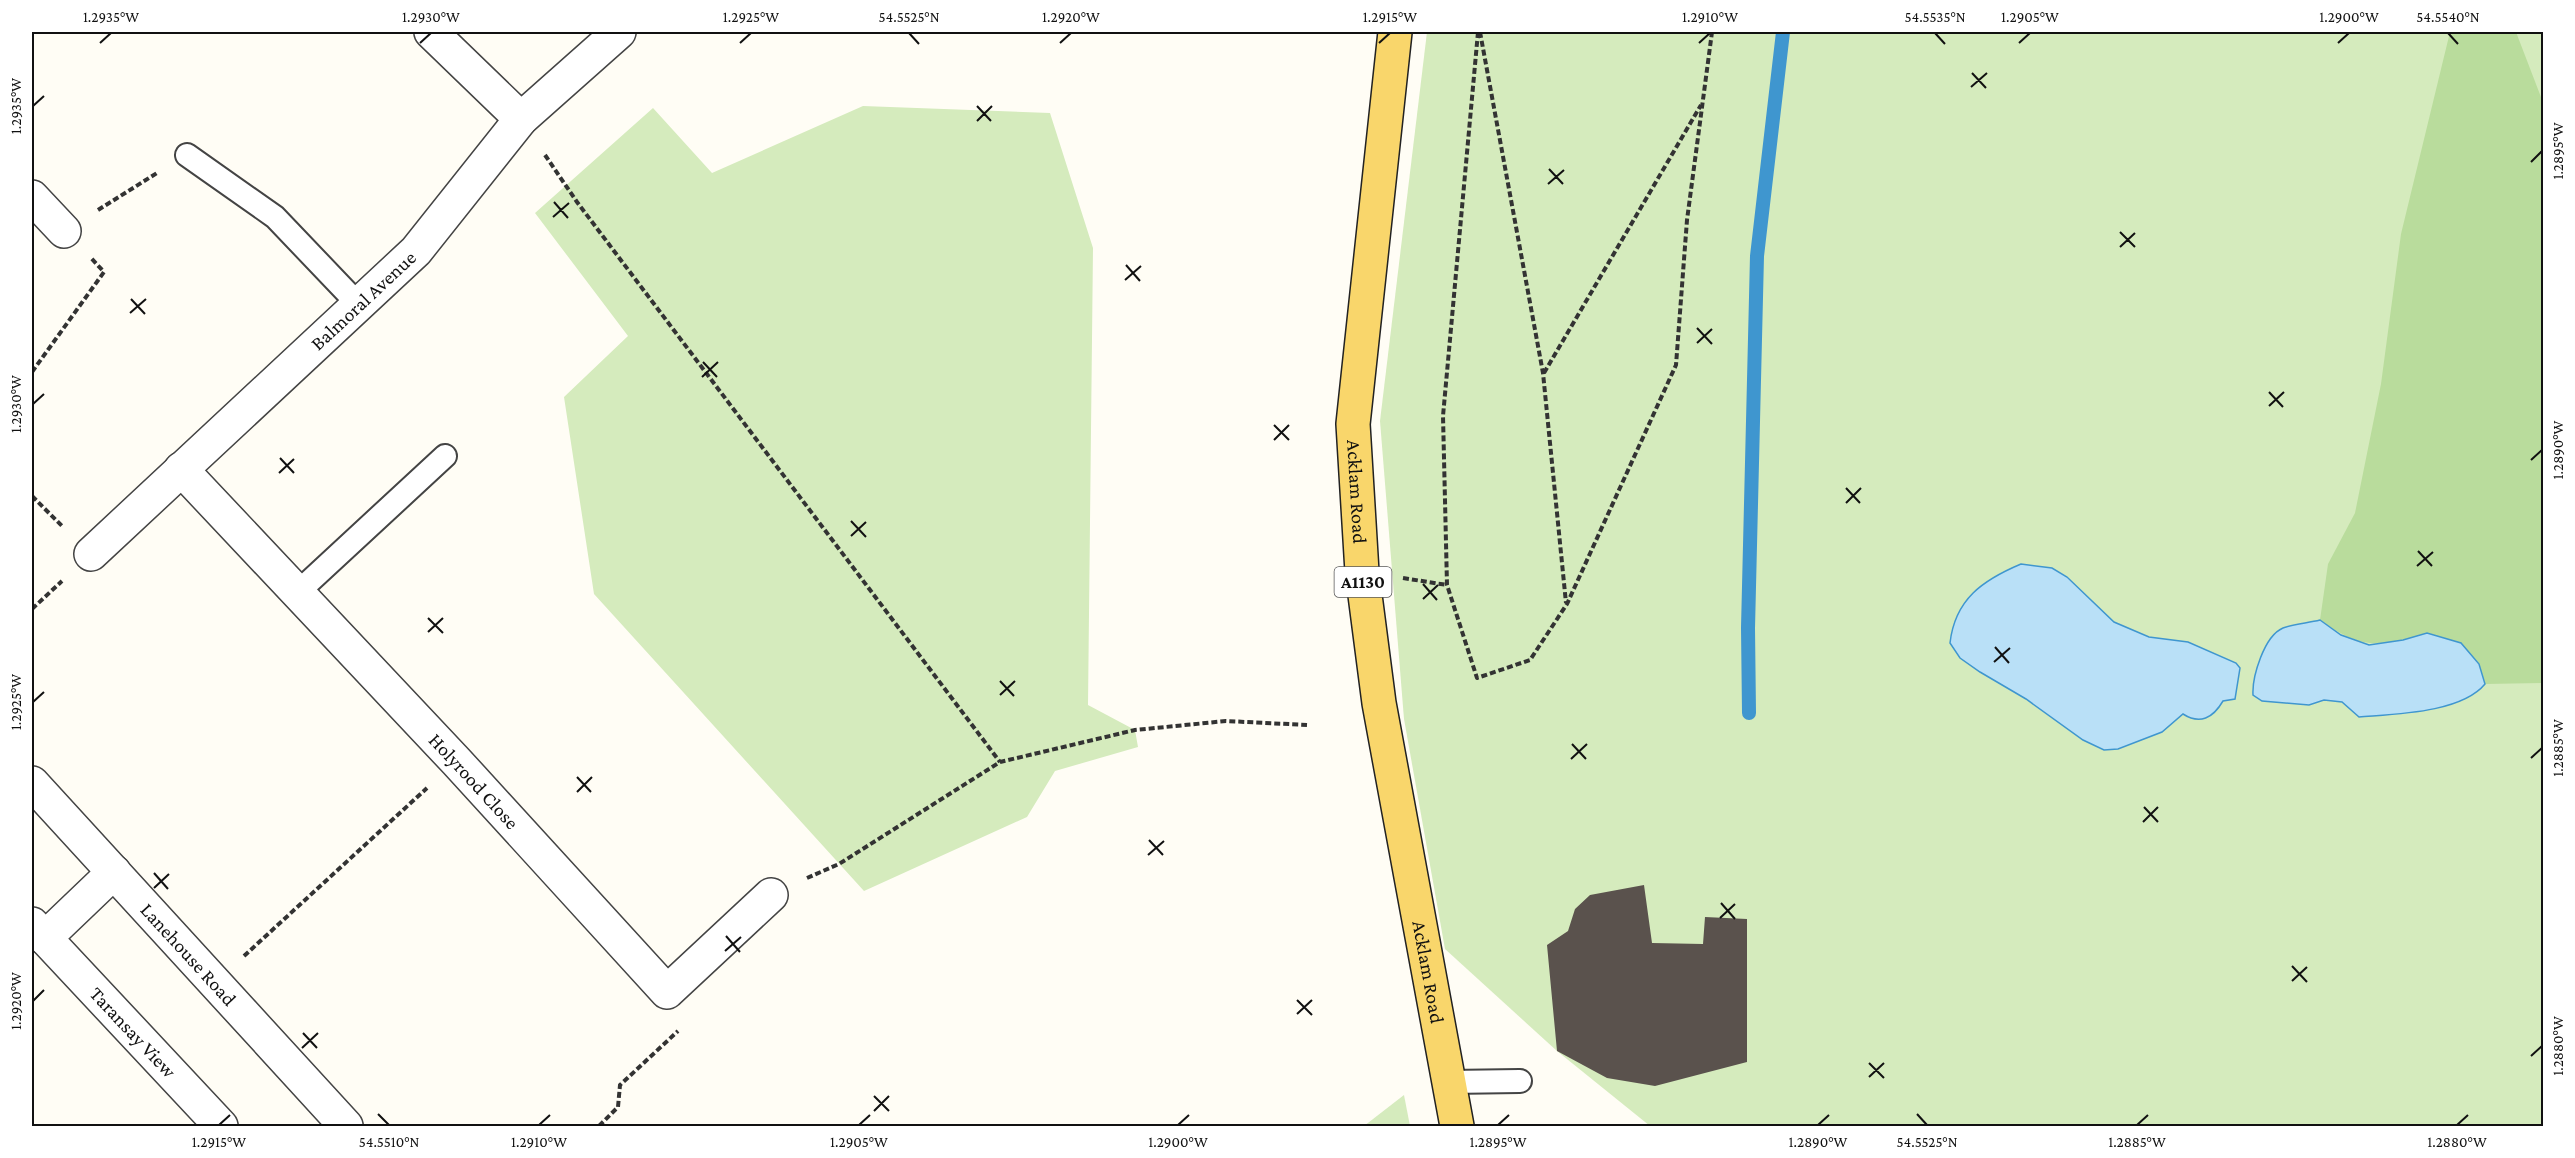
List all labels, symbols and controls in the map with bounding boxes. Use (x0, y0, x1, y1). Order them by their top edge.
text: 1.2935°W (83, 9, 139, 25)
text: 1.2930°W (402, 9, 460, 25)
text: 1.2925°W (723, 9, 779, 25)
text: 54.5525°N (878, 9, 940, 25)
text: 1.2920°W (1042, 9, 1100, 25)
text: 1.2915°W (1363, 9, 1417, 25)
text: 1.2910°W (1682, 9, 1738, 25)
text: 54.5535°N (1904, 9, 1966, 25)
text: 1.2905°W (2001, 9, 2059, 25)
text: 1.2900°W (2319, 9, 2379, 25)
text: 54.5540°N (2416, 9, 2480, 25)
text: 1.2935°W (8, 78, 24, 134)
text: 1.2895°W (2550, 122, 2566, 180)
street label: Balmoral Avenue (306, 246, 420, 355)
text: 1.2930°W (8, 375, 24, 433)
text: 1.2890°W (2550, 420, 2566, 479)
street label: Acklam Road (1343, 439, 1371, 545)
road number: A1130 (1334, 567, 1392, 597)
text: 1.2925°W (8, 674, 24, 730)
text: 1.2885°W (2550, 719, 2566, 777)
street label: Holyrood Close (425, 729, 524, 833)
street label: Lanehouse Road (136, 898, 241, 1010)
street label: Acklam Road (1408, 919, 1449, 1025)
text: 1.2920°W (8, 972, 24, 1030)
street label: Taransay View (85, 982, 181, 1082)
text: 1.2880°W (2550, 1016, 2566, 1076)
text: 1.2915°W (192, 1134, 246, 1150)
text: 54.5510°N (359, 1134, 419, 1150)
text: 1.2910°W (511, 1134, 567, 1150)
text: 1.2905°W (830, 1134, 888, 1150)
text: 1.2900°W (1148, 1134, 1208, 1150)
text: 1.2895°W (1469, 1134, 1527, 1150)
text: 1.2890°W (1789, 1134, 1848, 1150)
text: 54.5525°N (1896, 1134, 1958, 1150)
text: 1.2885°W (2108, 1134, 2166, 1150)
text: 1.2880°W (2427, 1134, 2487, 1150)

